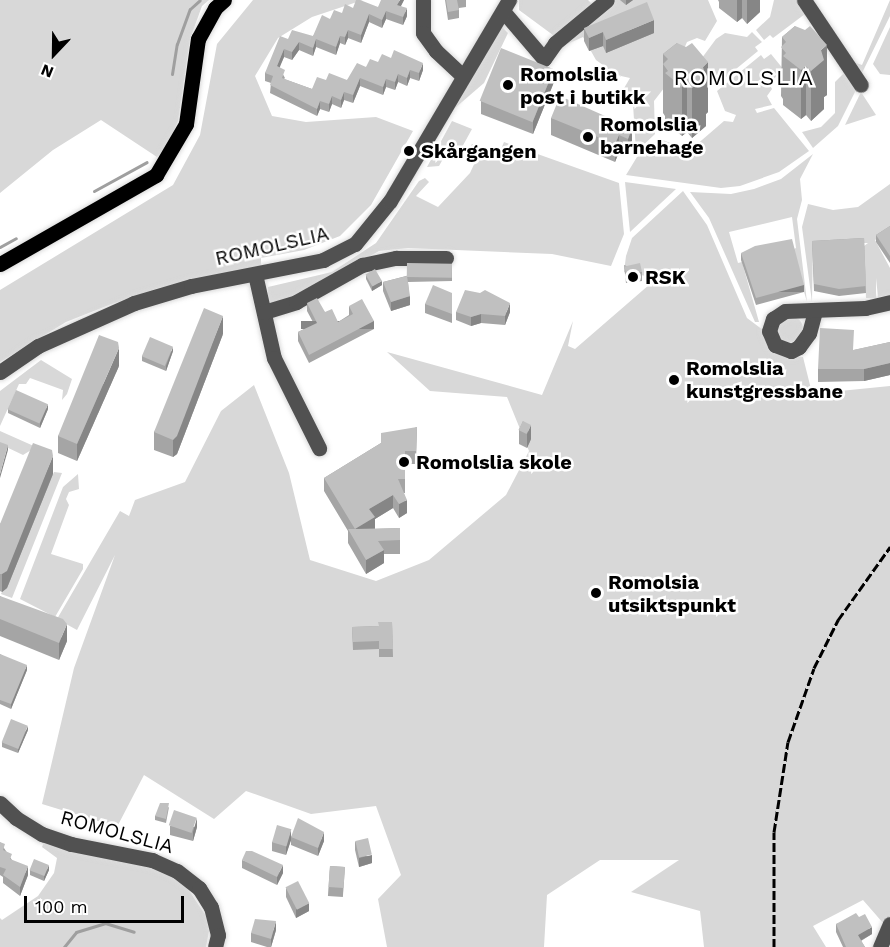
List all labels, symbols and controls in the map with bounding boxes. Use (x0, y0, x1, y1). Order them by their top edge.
north arrow (24, 24, 84, 84)
text: N (38, 60, 56, 82)
place label: Romolslia post i butikk (520, 62, 646, 109)
district label: ROMOLSLIA (673, 65, 815, 91)
marker: Romolslia post i butikk (501, 78, 515, 92)
place label: Romolslia barnehage (600, 113, 703, 160)
marker: Romolslia barnehage (581, 130, 595, 144)
place label: Skårgangen (421, 139, 537, 163)
marker: Skårgangen (402, 144, 416, 158)
street label: ROMOLSLIA (213, 221, 331, 271)
place label: RSK (645, 265, 686, 289)
marker: RSK (626, 270, 640, 284)
place label: Romolslia kunstgressbane (686, 356, 843, 403)
marker: Romolslia kunstgressbane (667, 373, 681, 387)
place label: Romolslia skole (416, 450, 572, 474)
marker: Romolslia skole (397, 455, 411, 469)
place label: Romolsia utsiktspunkt (608, 570, 736, 617)
marker: Romolsia utsiktspunkt (589, 586, 603, 600)
street label: ROMOLSLIA (58, 805, 176, 859)
scale bar (27, 884, 188, 922)
text: 100 m (35, 896, 88, 917)

